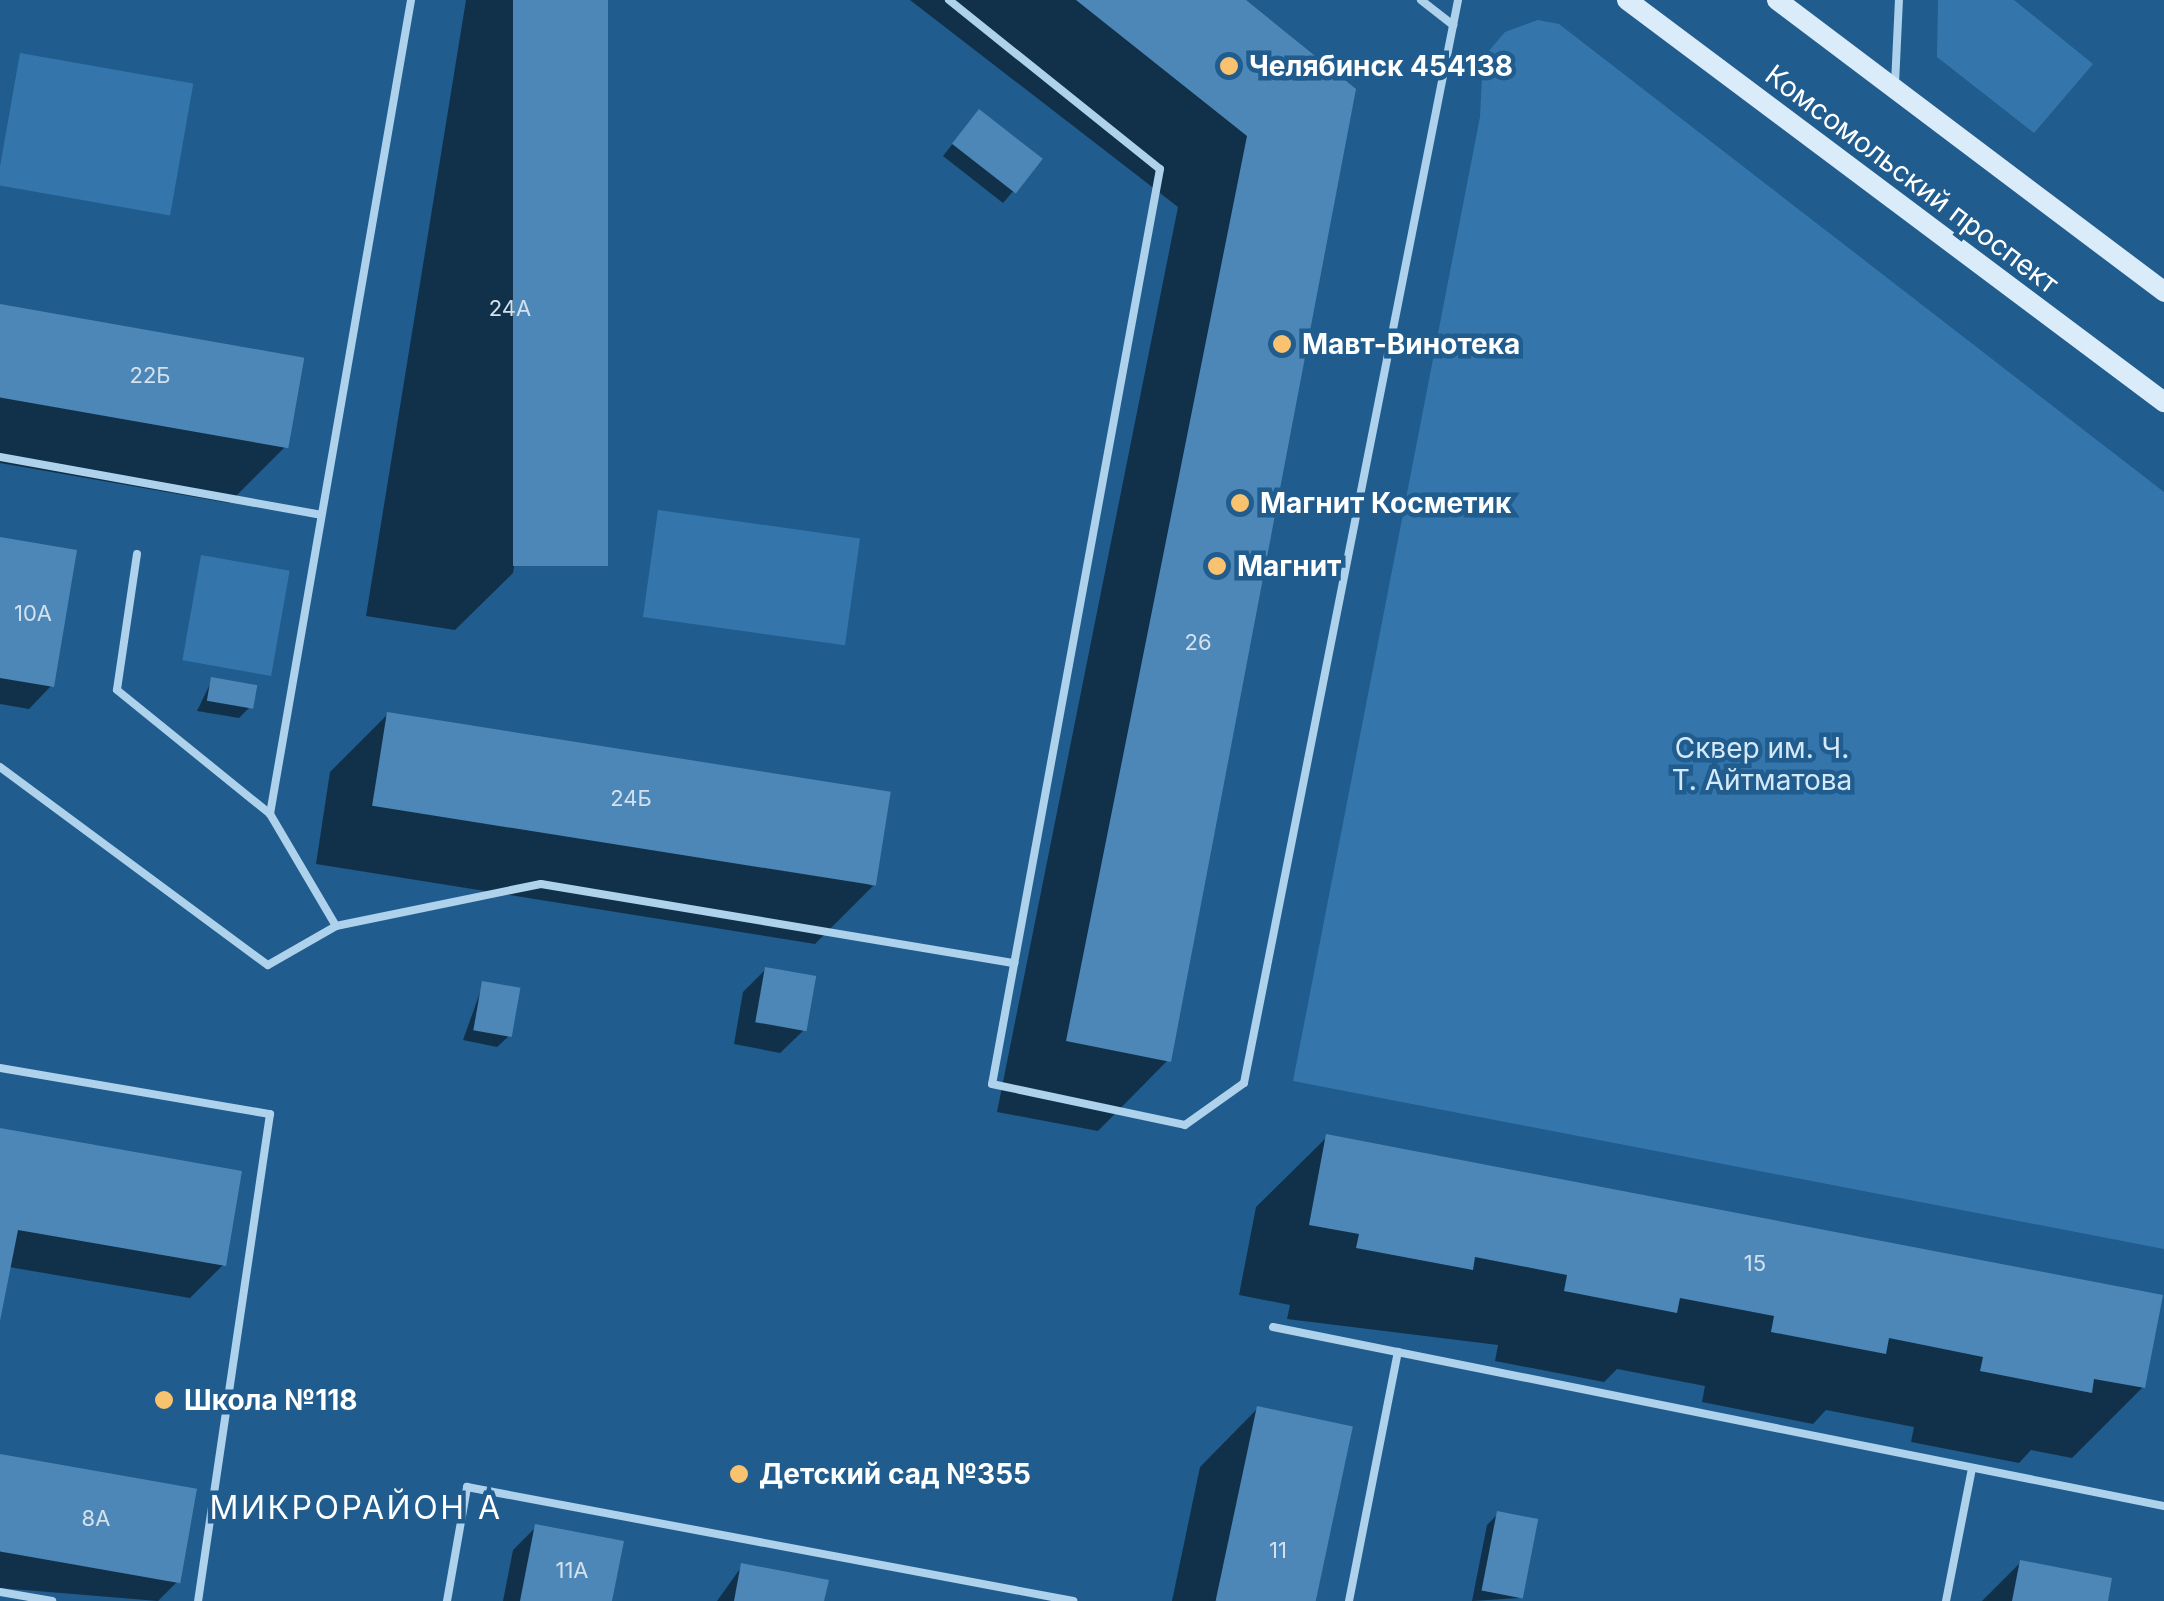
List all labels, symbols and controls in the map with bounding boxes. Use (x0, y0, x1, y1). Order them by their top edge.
place label: Челябинск 454138 (1249, 49, 1513, 83)
marker: Челябинск 454138 (1218, 55, 1240, 77)
street label: Комсомольский проспект (1759, 58, 2065, 300)
house number: 24А (489, 296, 531, 322)
place label: Мавт-Винотека (1302, 327, 1520, 361)
marker: Мавт-Винотека (1271, 333, 1293, 355)
house number: 22Б (129, 363, 171, 389)
place label: Магнит Косметик (1260, 486, 1511, 520)
marker: Магнит Косметик (1229, 492, 1251, 514)
place label: Магнит (1237, 549, 1341, 583)
marker: Магнит (1206, 555, 1228, 577)
house number: 10А (14, 601, 52, 627)
house number: 26 (1184, 630, 1212, 656)
park label: Сквер им. Ч. Т. Айтматова (1672, 731, 1852, 797)
house number: 24Б (610, 786, 652, 812)
house number: 15 (1744, 1251, 1766, 1277)
place label: Школа №118 (184, 1383, 358, 1417)
marker: Школа №118 (153, 1389, 175, 1411)
place label: Детский сад №355 (759, 1457, 1031, 1491)
marker: Детский сад №355 (728, 1463, 750, 1485)
district label: МИКРОРАЙОН А (209, 1489, 503, 1527)
house number: 8А (82, 1506, 110, 1532)
house number: 11 (1269, 1538, 1287, 1564)
house number: 11А (555, 1558, 589, 1584)

